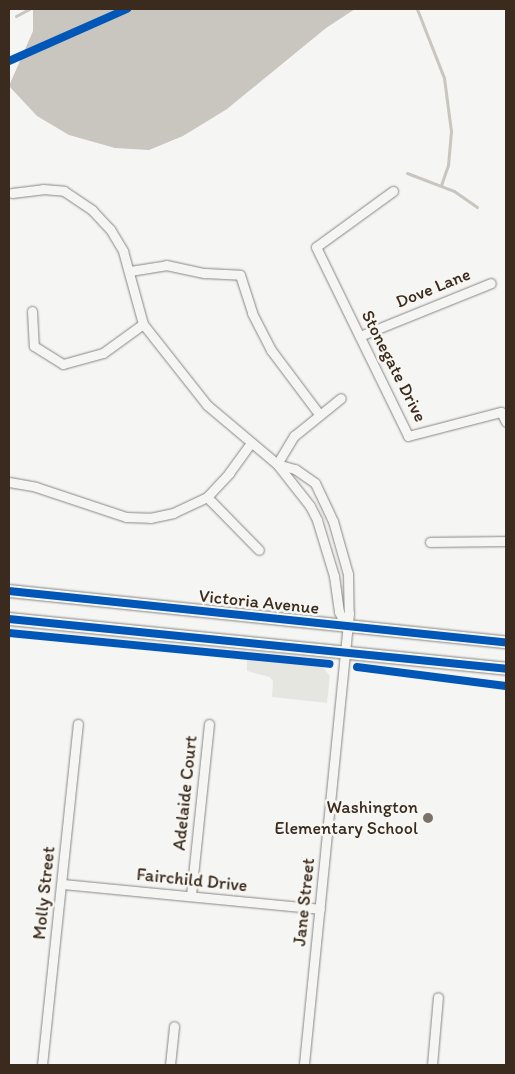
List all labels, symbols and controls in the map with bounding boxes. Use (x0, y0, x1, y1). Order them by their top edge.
street label: Dove Lane (392, 263, 474, 313)
street label: Stonegate Drive (357, 306, 431, 426)
street label: Victoria Avenue (198, 585, 320, 619)
street label: Adelaide Court (168, 734, 202, 852)
place label: Washington Elementary School (274, 797, 418, 840)
marker: Washington Elementary School (422, 812, 434, 824)
street label: Molly Street (28, 845, 60, 941)
street label: Jane Street (289, 857, 319, 947)
street label: Fairchild Drive (135, 863, 249, 897)

